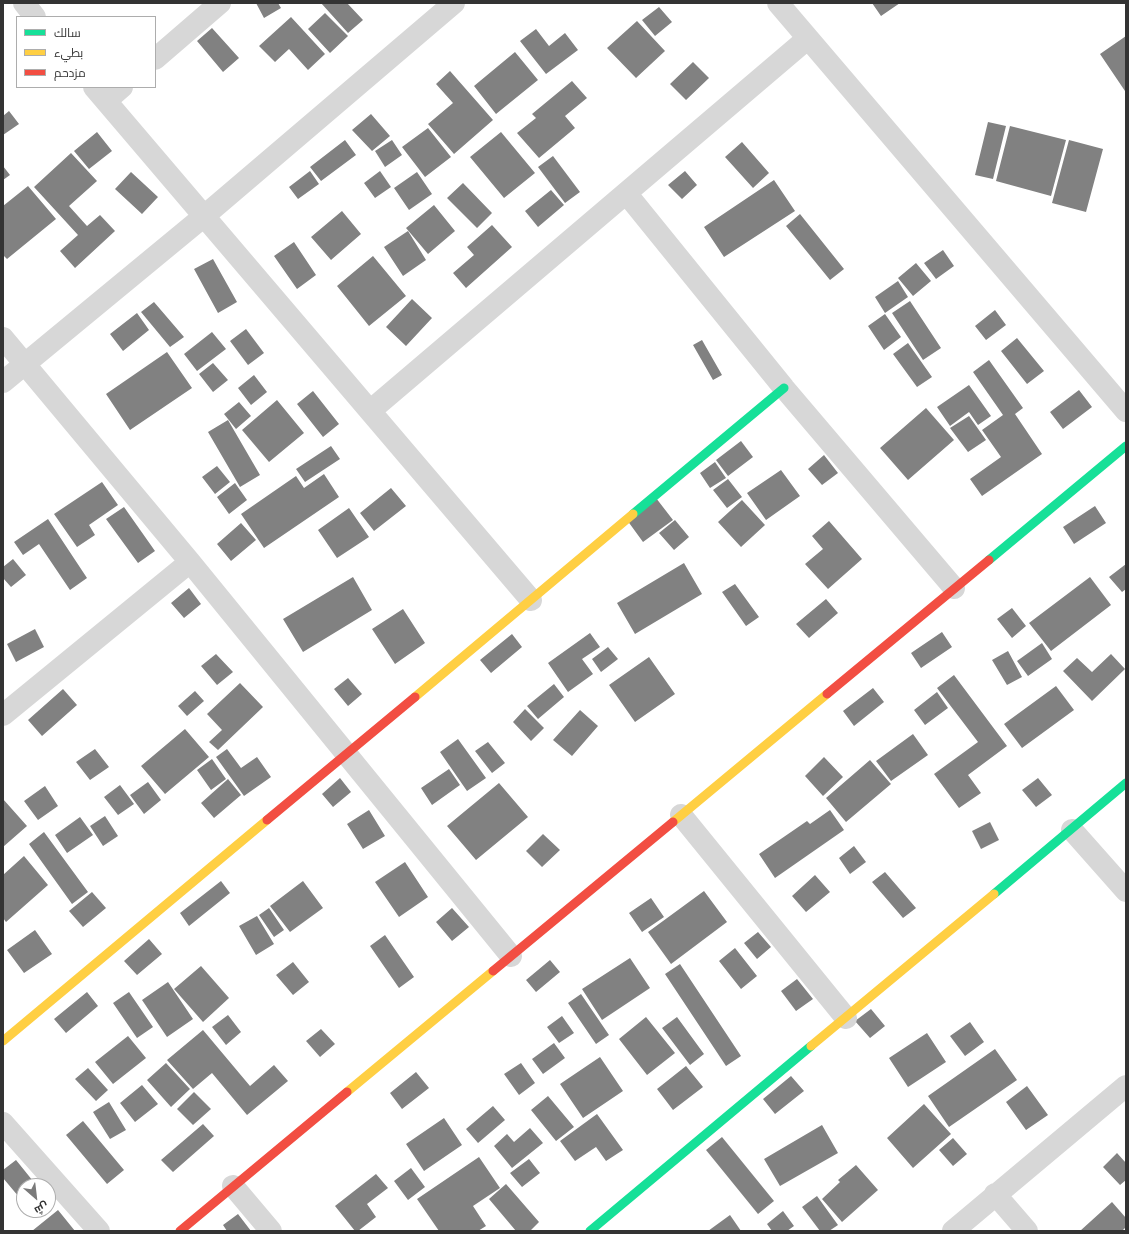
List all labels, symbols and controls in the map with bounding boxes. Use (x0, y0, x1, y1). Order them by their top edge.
legend (16, 16, 156, 88)
text: سالك (54, 26, 81, 40)
text: بطيء (54, 46, 83, 60)
text: مزدحم (54, 66, 86, 80)
north arrow (16, 1178, 56, 1218)
text: ش (32, 1199, 51, 1217)

